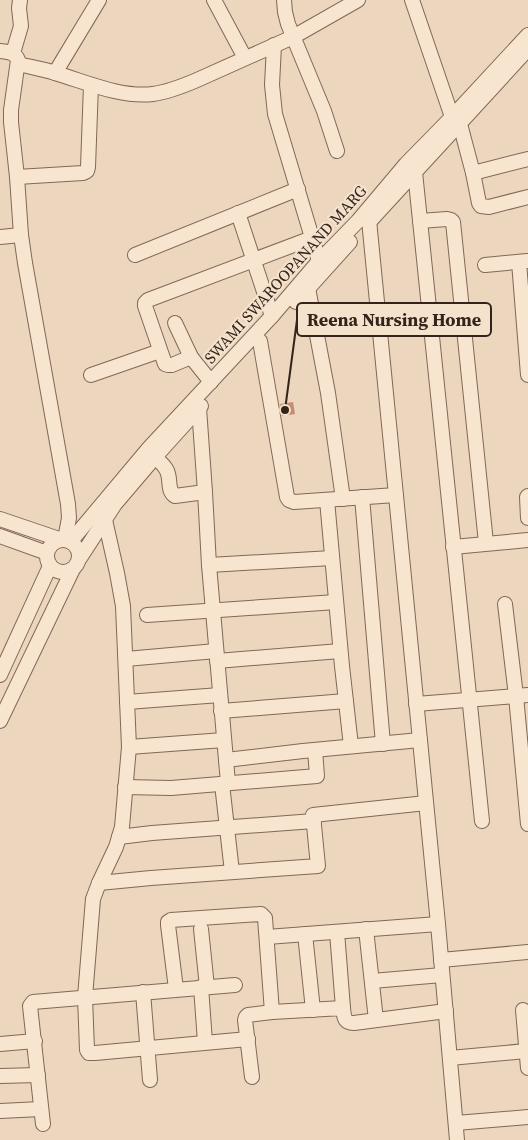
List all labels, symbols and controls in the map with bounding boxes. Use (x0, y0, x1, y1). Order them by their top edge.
street label: SWAMI SWAROOPANAND MARG (199, 180, 371, 368)
callout: Reena Nursing Home (297, 303, 491, 336)
text: Reena Nursing Home (307, 307, 481, 332)

